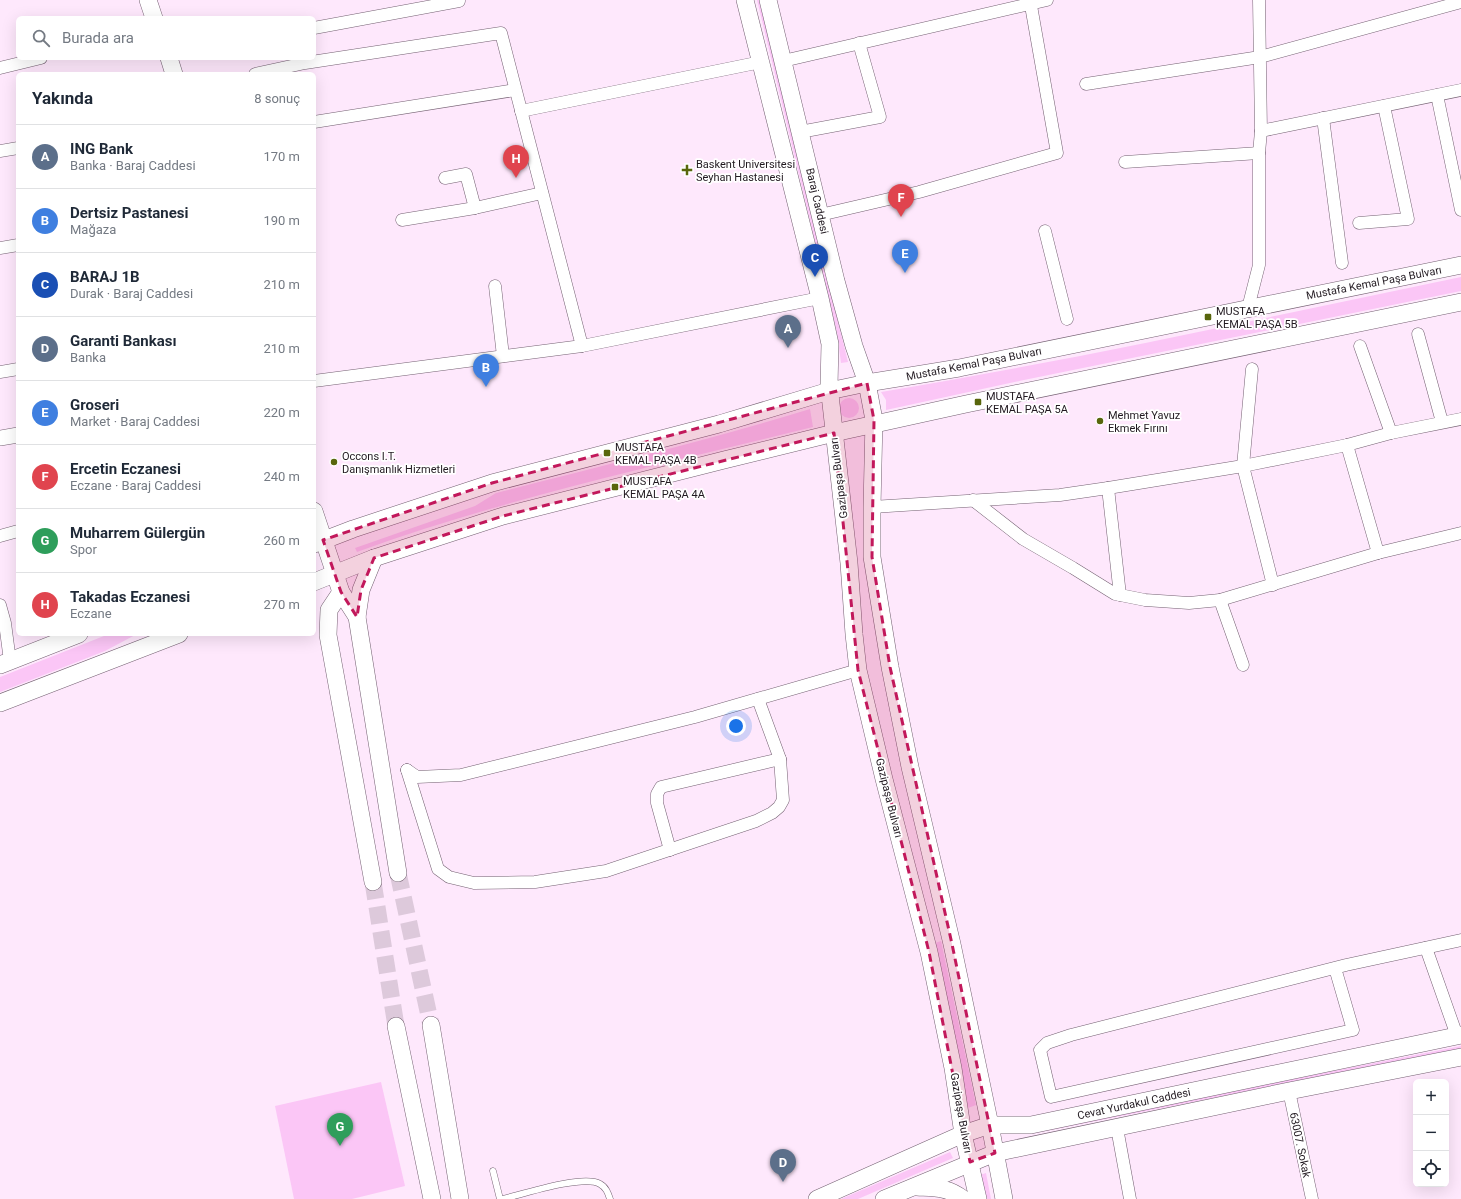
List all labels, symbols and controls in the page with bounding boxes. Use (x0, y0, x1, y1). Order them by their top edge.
search box (16, 16, 316, 60)
icon: search (30, 27, 52, 49)
text: Burada ara (62, 29, 134, 47)
text: Yakında (32, 88, 93, 108)
text: 8 sonuç (254, 91, 300, 106)
text: ING Bank (70, 140, 133, 158)
pin: H (503, 145, 529, 178)
text: A (41, 149, 49, 164)
text: 170 m (263, 149, 300, 164)
text: Banka · Baraj Caddesi (70, 158, 196, 173)
place label: Baskent Universitesi Seyhan Hastanesi (696, 158, 795, 184)
marker: Baskent Universitesi Seyhan Hastanesi (681, 164, 693, 176)
street label: Baraj Caddesi (803, 167, 831, 235)
pin: F (888, 184, 914, 217)
text: Dertsiz Pastanesi (70, 204, 188, 222)
text: B (41, 213, 49, 228)
text: 190 m (263, 213, 300, 228)
text: Mağaza (70, 222, 116, 237)
pin: E (892, 240, 918, 273)
pin: C (802, 244, 828, 277)
street label: Mustafa Kemal Paşa Bulvarı (1305, 263, 1443, 303)
text: BARAJ 1B (70, 268, 140, 286)
text: C (41, 277, 49, 292)
text: 210 m (263, 277, 300, 292)
text: Durak · Baraj Caddesi (70, 286, 193, 301)
place label: MUSTAFA KEMAL PAŞA 5B (1216, 305, 1298, 331)
marker: MUSTAFA KEMAL PAŞA 5B (1203, 312, 1213, 322)
pin: A (775, 315, 801, 348)
text: Garanti Bankası (70, 332, 177, 350)
text: D (41, 341, 49, 356)
text: 210 m (263, 341, 300, 356)
street label: Mustafa Kemal Paşa Bulvarı (905, 344, 1043, 384)
text: Banka (70, 350, 106, 365)
pin: B (473, 354, 499, 387)
place label: MUSTAFA KEMAL PAŞA 5A (986, 390, 1069, 416)
text: Groseri (70, 396, 119, 414)
marker: MUSTAFA KEMAL PAŞA 5A (973, 397, 983, 407)
text: E (41, 405, 49, 420)
text: 220 m (263, 405, 300, 420)
place label: Mehmet Yavuz Ekmek Fırını (1108, 409, 1181, 435)
text: Market · Baraj Caddesi (70, 414, 200, 429)
marker: Mehmet Yavuz Ekmek Fırını (1095, 416, 1105, 426)
street label: Gazipaşa Bulvarı (828, 437, 850, 519)
place label: MUSTAFA KEMAL PAŞA 4B (615, 441, 697, 467)
marker: MUSTAFA KEMAL PAŞA 4B (602, 448, 612, 458)
place label: Occons I.T. Danışmanlık Hizmetleri (342, 450, 455, 476)
marker: Occons I.T. Danışmanlık Hizmetleri (329, 457, 339, 467)
text: Ercetin Eczanesi (70, 460, 181, 478)
text: F (41, 469, 49, 484)
text: 240 m (263, 469, 300, 484)
place label: MUSTAFA KEMAL PAŞA 4A (623, 475, 706, 501)
text: Eczane · Baraj Caddesi (70, 478, 201, 493)
marker: MUSTAFA KEMAL PAŞA 4A (610, 482, 620, 492)
text: Muharrem Gülergün (70, 524, 205, 542)
text: G (41, 533, 49, 548)
text: 260 m (263, 533, 300, 548)
text: Spor (70, 542, 97, 557)
text: Takadas Eczanesi (70, 588, 190, 606)
text: H (40, 597, 50, 612)
text: 270 m (263, 597, 300, 612)
text: Eczane (70, 606, 112, 621)
your location (726, 716, 746, 736)
street label: Gazipaşa Bulvarı (873, 757, 905, 839)
street label: Gazipaşa Bulvarı (948, 1072, 974, 1154)
map controls (1413, 1079, 1449, 1187)
button: + (1413, 1079, 1449, 1115)
street label: Cevat Yurdakul Caddesi (1076, 1086, 1192, 1122)
street label: 63007. Sokak (1287, 1111, 1313, 1179)
pin: G (327, 1113, 353, 1146)
button: − (1413, 1115, 1449, 1151)
pin: D (770, 1149, 796, 1182)
button: locate (1413, 1151, 1449, 1187)

